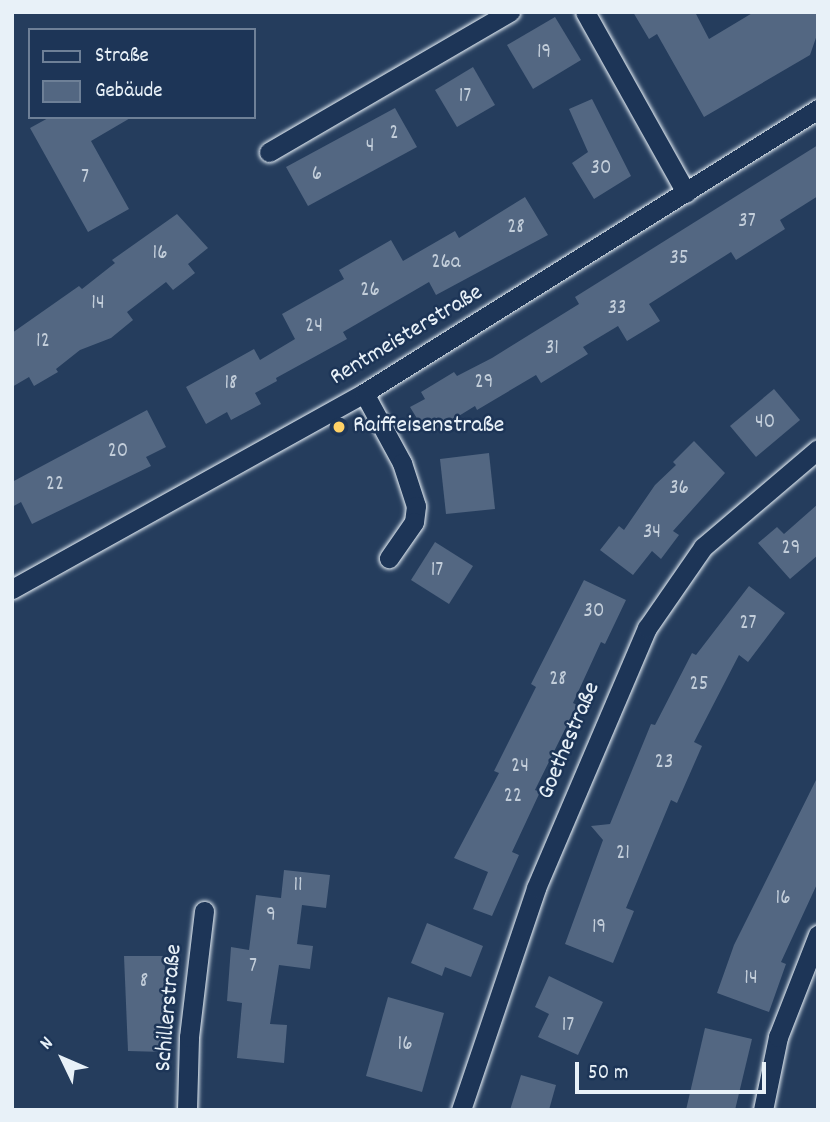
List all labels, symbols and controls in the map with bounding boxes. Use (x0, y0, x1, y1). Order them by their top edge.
legend (28, 28, 256, 119)
house number: 19 (537, 40, 551, 66)
text: Straße (95, 42, 149, 72)
text: Gebäude (95, 77, 163, 107)
house number: 17 (459, 84, 471, 110)
house number: 2 (389, 121, 399, 147)
house number: 4 (366, 134, 374, 160)
house number: 30 (591, 156, 611, 182)
house number: 6 (312, 162, 322, 188)
house number: 7 (81, 165, 89, 191)
house number: 37 (738, 209, 756, 235)
house number: 28 (507, 215, 525, 241)
house number: 16 (153, 241, 167, 267)
house number: 35 (669, 246, 689, 272)
house number: 26a (431, 250, 461, 276)
house number: 26 (360, 278, 380, 304)
street label: Rentmeisterstraße (325, 279, 489, 393)
house number: 14 (91, 291, 105, 317)
house number: 33 (608, 296, 626, 322)
house number: 24 (305, 314, 323, 340)
house number: 12 (36, 329, 50, 355)
house number: 31 (545, 336, 559, 362)
house number: 29 (475, 370, 493, 396)
house number: 18 (224, 371, 238, 397)
house number: 40 (755, 410, 775, 436)
place label: Raiffeisenstraße (353, 413, 504, 441)
marker: Raiffeisenstraße (331, 419, 347, 435)
house number: 20 (108, 439, 128, 465)
house number: 22 (46, 472, 64, 498)
house number: 36 (669, 476, 689, 502)
house number: 34 (643, 520, 661, 546)
house number: 29 (782, 536, 800, 562)
house number: 17 (431, 558, 443, 584)
house number: 30 (584, 599, 604, 625)
house number: 27 (739, 611, 757, 637)
house number: 28 (549, 667, 567, 693)
house number: 25 (690, 672, 708, 698)
street label: Goethestraße (532, 678, 608, 804)
house number: 23 (655, 750, 673, 776)
house number: 24 (511, 754, 529, 780)
house number: 22 (504, 784, 522, 810)
house number: 21 (616, 841, 630, 867)
house number: 11 (293, 873, 303, 899)
house number: 16 (776, 886, 790, 912)
house number: 9 (266, 903, 276, 929)
house number: 19 (592, 915, 606, 941)
street label: Schillerstraße (150, 943, 190, 1073)
house number: 7 (249, 954, 257, 980)
house number: 14 (744, 966, 758, 992)
house number: 8 (140, 969, 148, 995)
house number: 17 (562, 1013, 574, 1039)
north arrow (28, 1024, 98, 1094)
text: N (35, 1031, 61, 1057)
house number: 16 (398, 1032, 412, 1058)
scale bar (578, 1048, 769, 1092)
text: 50 m (588, 1059, 628, 1089)

